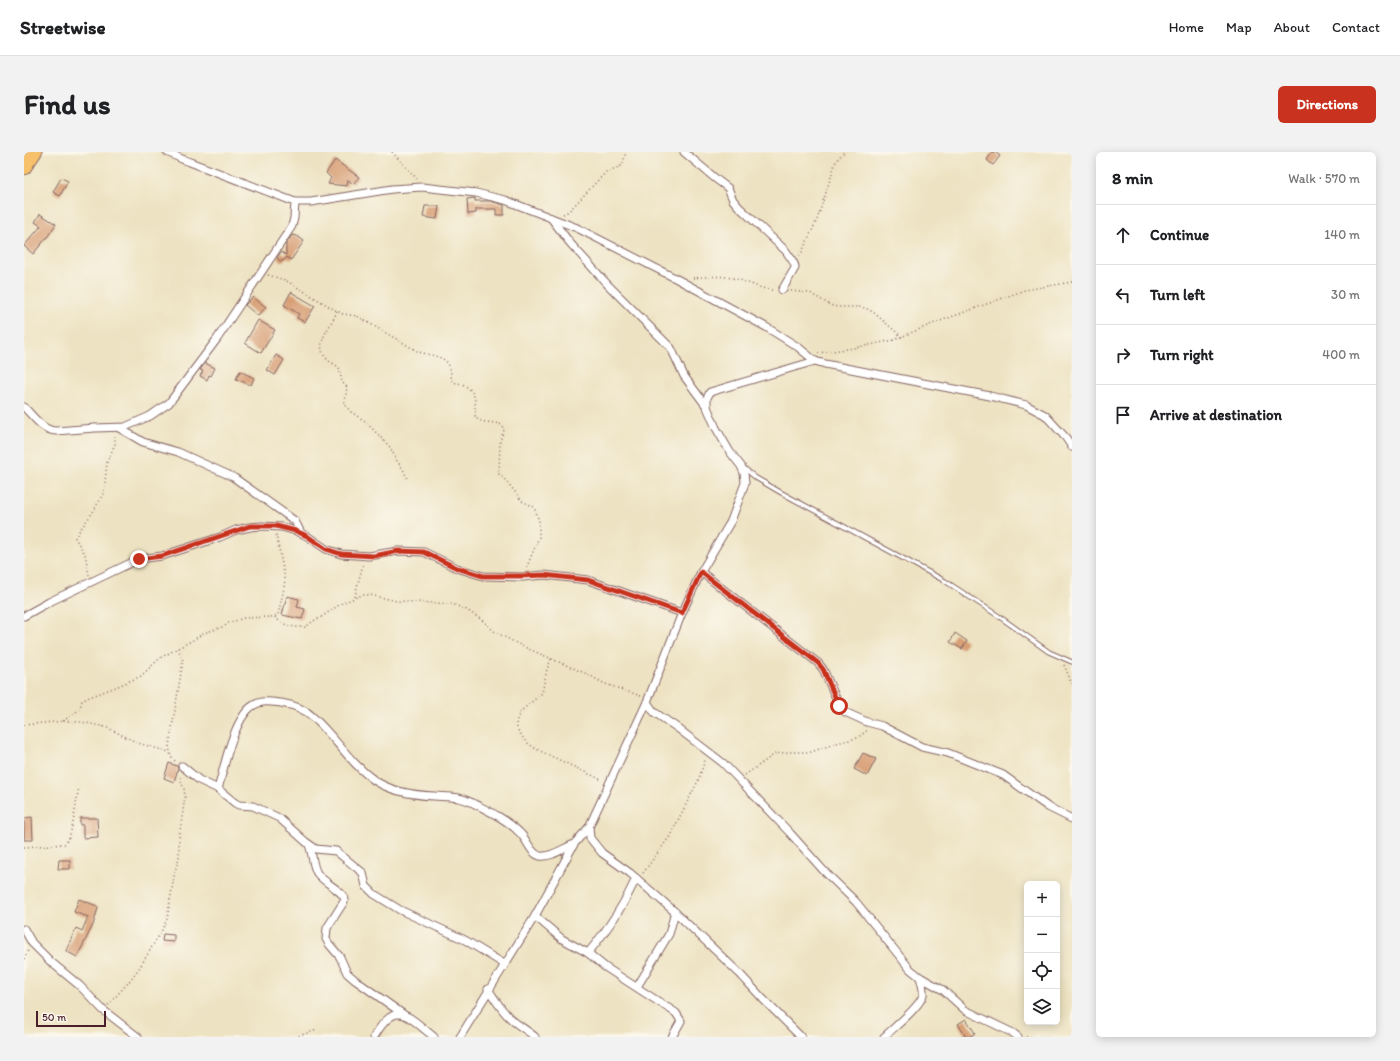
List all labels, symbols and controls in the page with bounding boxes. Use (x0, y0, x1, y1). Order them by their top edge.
text: Streetwise (20, 16, 106, 39)
text: Home (1169, 19, 1204, 36)
text: Map (1226, 19, 1252, 36)
text: About (1274, 19, 1310, 36)
text: Contact (1332, 19, 1380, 36)
button: Directions (1278, 86, 1376, 123)
text: Find us (24, 87, 111, 121)
text: 8 min (1112, 168, 1153, 188)
text: Walk · 570 m (1288, 171, 1360, 186)
icon: ahead (1112, 224, 1134, 246)
text: Continue (1150, 226, 1209, 244)
text: 140 m (1324, 227, 1360, 242)
icon: left (1112, 284, 1134, 306)
text: Turn left (1150, 286, 1205, 304)
text: 30 m (1331, 287, 1360, 302)
icon: right (1112, 344, 1134, 366)
text: Turn right (1150, 346, 1214, 364)
text: 400 m (1322, 347, 1360, 362)
icon: arrive (1112, 404, 1134, 426)
text: Arrive at destination (1150, 406, 1282, 424)
route end (130, 550, 148, 568)
route start (830, 697, 848, 715)
map controls (1024, 881, 1060, 1025)
button: + (1024, 881, 1060, 917)
button: − (1024, 917, 1060, 953)
button: locate (1024, 953, 1060, 989)
button: layers (1024, 989, 1060, 1025)
scale bar (36, 1009, 106, 1028)
text: 50 m (42, 1011, 66, 1024)

